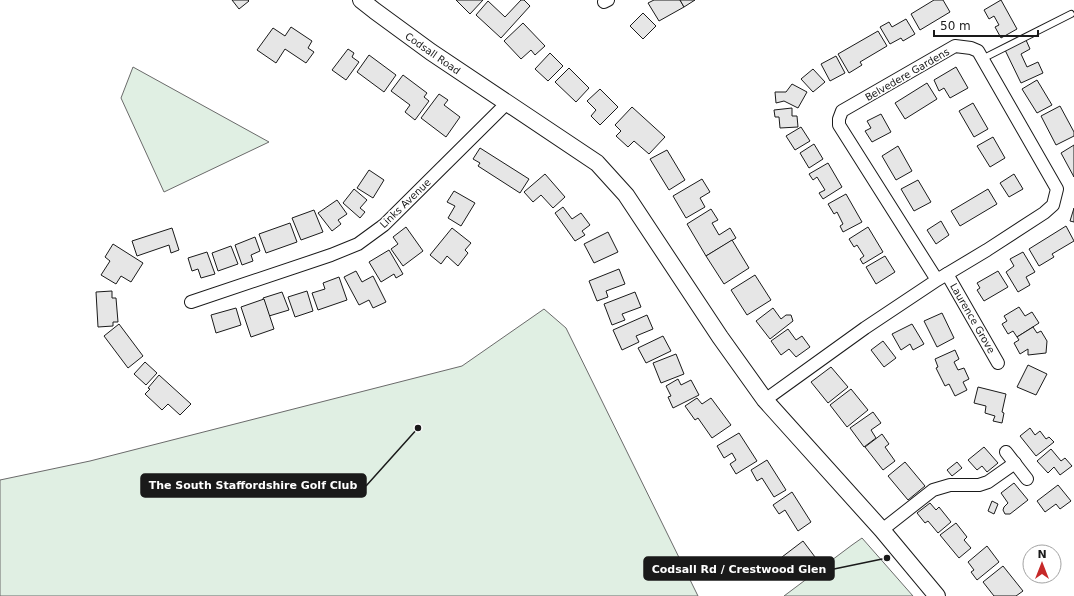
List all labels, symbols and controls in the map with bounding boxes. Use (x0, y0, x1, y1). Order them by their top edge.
scale bar (934, 12, 1038, 38)
text: 50 m (940, 19, 971, 33)
street label: Codsall Road (403, 30, 462, 76)
street label: Belvedere Gardens (863, 46, 951, 103)
street label: Links Avenue (378, 176, 433, 230)
street label: Laurence Grove (948, 281, 997, 355)
callout: The South Staffordshire Golf Club (141, 474, 366, 497)
text: The South Staffordshire Golf Club (149, 479, 357, 492)
north arrow (1022, 544, 1062, 584)
text: N (1037, 548, 1047, 561)
callout: Codsall Rd / Crestwood Glen (644, 557, 834, 580)
text: Codsall Rd / Crestwood Glen (652, 563, 826, 576)

